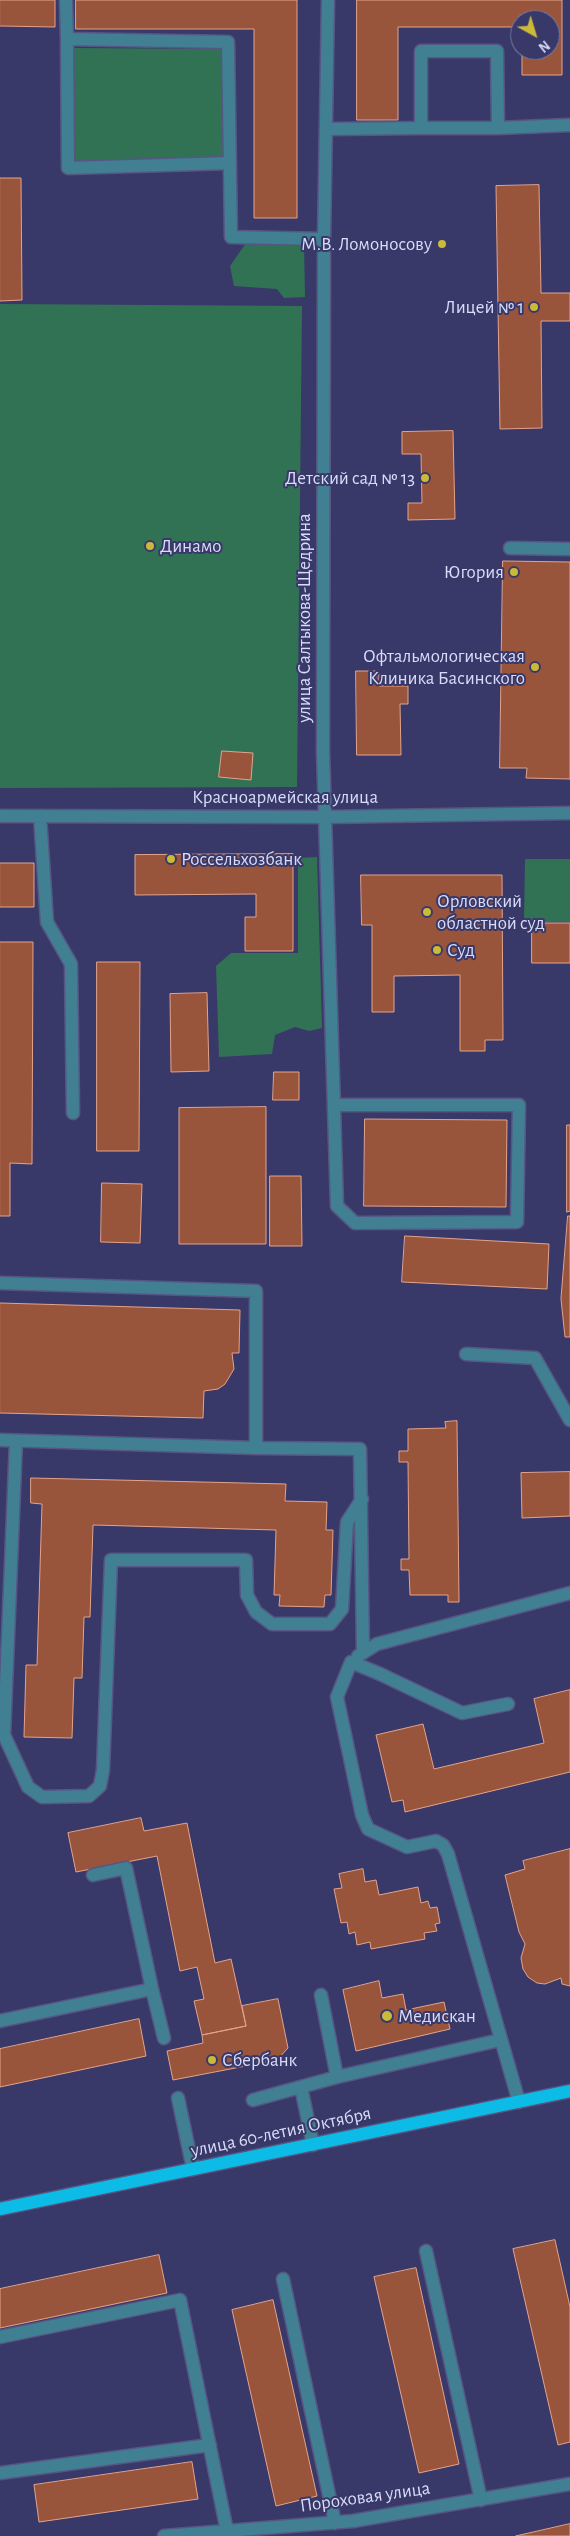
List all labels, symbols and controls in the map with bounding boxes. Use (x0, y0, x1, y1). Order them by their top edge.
north arrow (510, 10, 560, 60)
text: N (536, 37, 552, 54)
place label: М.В. Ломоносову (301, 233, 432, 255)
marker: М.В. Ломоносову (436, 238, 448, 250)
place label: Лицей № 1 (445, 296, 524, 318)
marker: Лицей № 1 (528, 301, 540, 313)
place label: Детский сад № 13 (285, 467, 415, 489)
marker: Детский сад № 13 (419, 472, 431, 484)
street label: улица Салтыкова-Щедрина (293, 513, 315, 723)
place label: Динамо (160, 535, 222, 557)
marker: Динамо (144, 540, 156, 552)
place label: Югория (444, 561, 504, 583)
marker: Югория (508, 566, 520, 578)
place label: Офтальмологическая Клиника Басинского (363, 645, 525, 689)
marker: Офтальмологическая Клиника Басинского (529, 661, 541, 673)
street label: Красноармейская улица (192, 786, 378, 808)
place label: Россельхозбанк (181, 848, 302, 870)
marker: Россельхозбанк (165, 853, 177, 865)
place label: Орловский областной суд (437, 890, 545, 934)
marker: Орловский областной суд (421, 906, 433, 918)
place label: Суд (447, 939, 475, 961)
marker: Суд (431, 944, 443, 956)
place label: Медискан (398, 2005, 476, 2027)
marker: Медискан (380, 2009, 394, 2023)
place label: Сбербанк (222, 2049, 297, 2071)
marker: Сбербанк (206, 2054, 218, 2066)
street label: улица 60-летия Октября (189, 2102, 373, 2162)
street label: Пороховая улица (298, 2477, 432, 2517)

